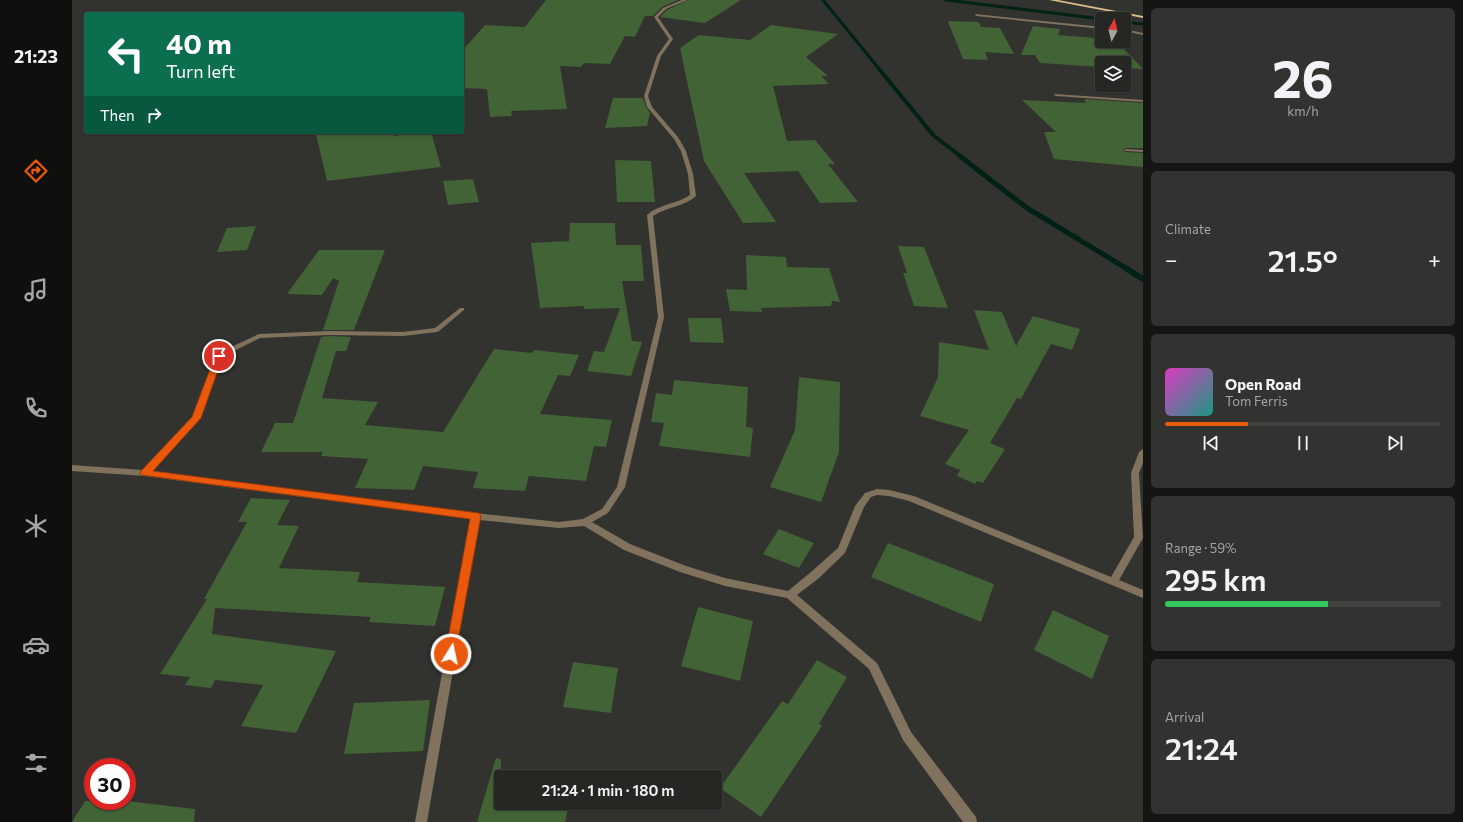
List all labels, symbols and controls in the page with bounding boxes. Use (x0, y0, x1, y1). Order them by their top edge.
north arrow (1095, 12, 1131, 48)
map controls (1095, 12, 1131, 92)
text: 40 m (166, 26, 232, 60)
icon: left (100, 28, 152, 80)
text: 21:23 (14, 45, 58, 67)
text: 26 (1272, 45, 1334, 109)
button: layers (1095, 56, 1131, 92)
text: Turn left (166, 60, 235, 82)
text: km/h (1287, 103, 1319, 119)
icon: right (143, 104, 165, 126)
text: Then (100, 106, 135, 124)
icon: directions (22, 157, 50, 185)
text: Climate (1165, 221, 1211, 237)
text: 21.5° (1268, 241, 1338, 278)
text: − (1165, 246, 1178, 273)
text: + (1428, 246, 1441, 273)
icon: music (22, 276, 50, 304)
pin (202, 339, 236, 373)
icon: arrive (208, 345, 230, 367)
text: Open Road (1225, 375, 1301, 393)
text: Tom Ferris (1225, 393, 1288, 409)
icon: phone (22, 394, 50, 422)
icon: previous (1200, 432, 1222, 454)
icon: pause (1292, 432, 1314, 454)
icon: next (1384, 432, 1406, 454)
icon: climate (22, 512, 50, 540)
text: Range · 59% (1165, 540, 1237, 556)
text: 295 km (1165, 560, 1266, 597)
icon: car (22, 631, 50, 659)
position arrow (430, 633, 472, 675)
text: Arrival (1165, 709, 1204, 725)
text: 21:24 (1165, 729, 1238, 766)
icon: filters (22, 749, 50, 777)
speed limit sign: 30 (84, 758, 136, 810)
text: 21:24 · 1 min · 180 m (542, 781, 674, 799)

